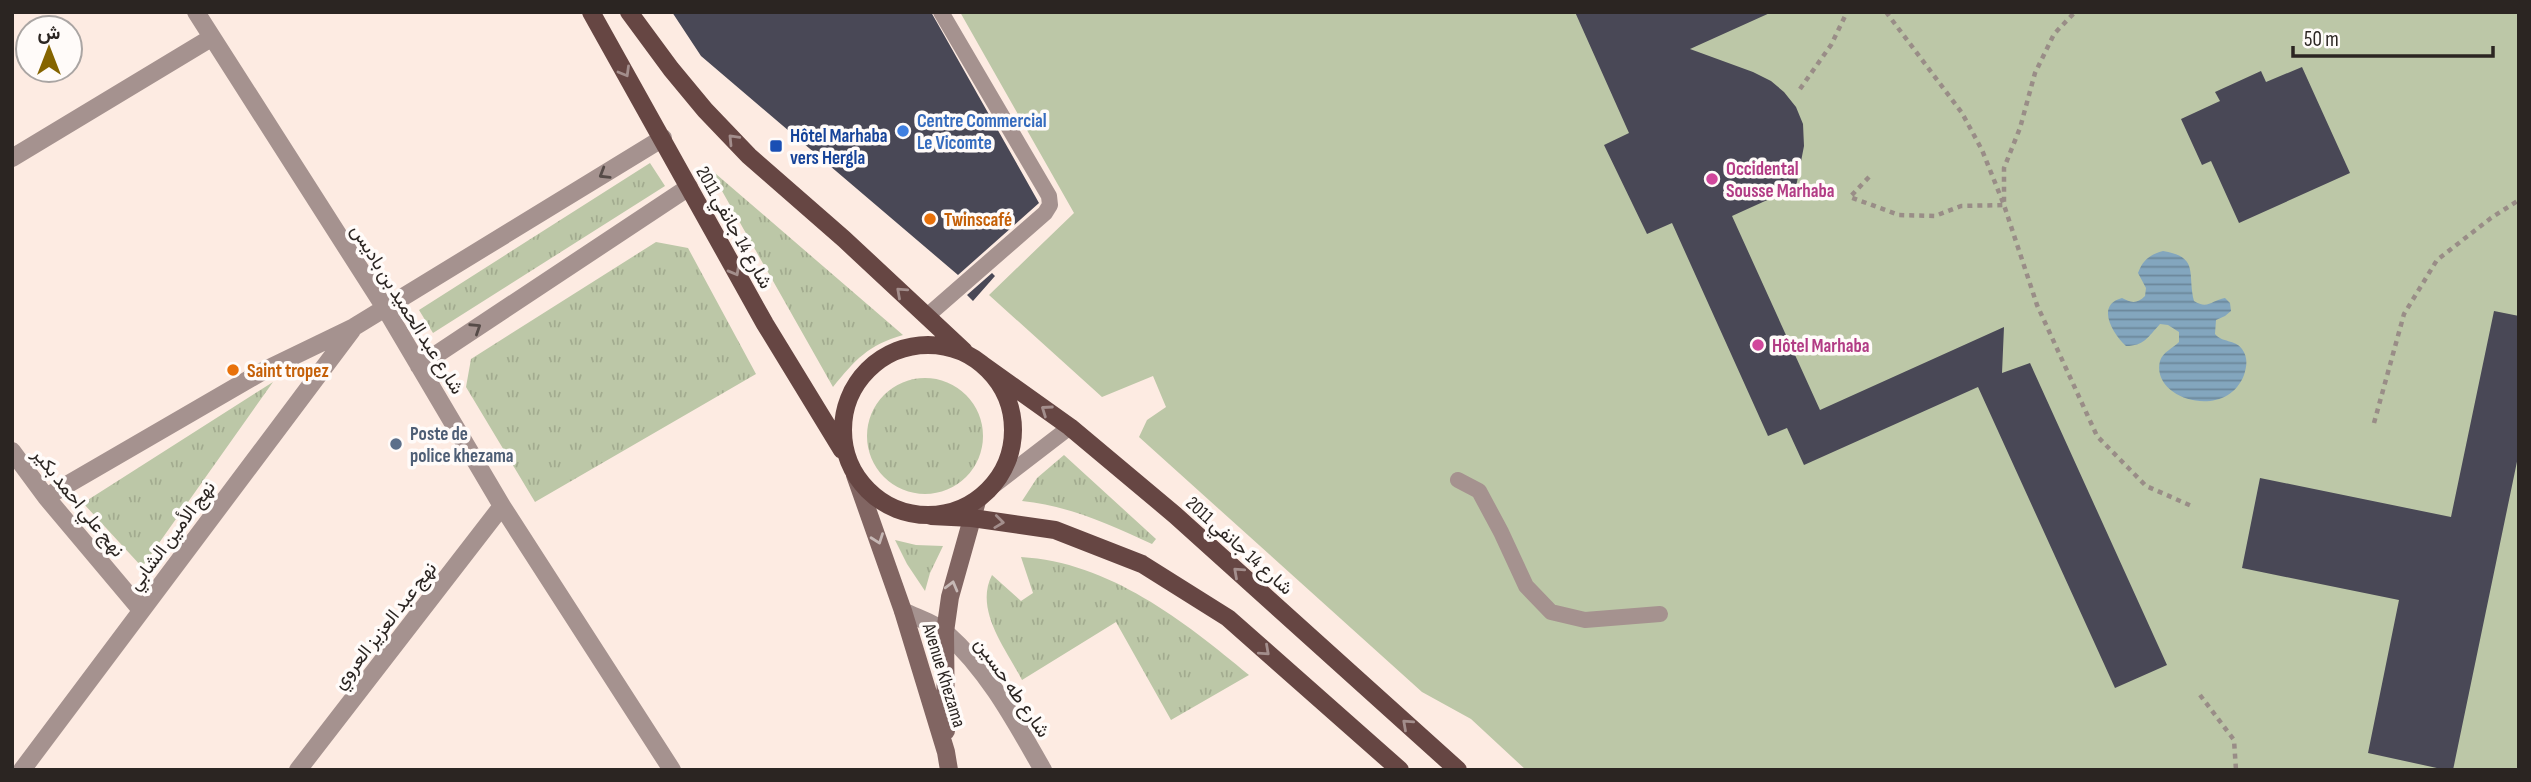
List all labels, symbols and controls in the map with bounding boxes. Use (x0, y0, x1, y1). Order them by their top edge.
north arrow (14, 14, 84, 84)
scale bar (2293, 14, 2492, 58)
text: ش (38, 22, 61, 45)
text: 50 m (2304, 27, 2339, 52)
one-way arrow (617, 64, 630, 77)
place label: Centre Commercial Le Vicomte (917, 110, 1047, 155)
marker: Centre Commercial Le Vicomte (895, 123, 911, 139)
place label: Hôtel Marhaba vers Hergla (790, 125, 887, 170)
one-way arrow (728, 134, 741, 147)
marker: Hôtel Marhaba vers Hergla (768, 138, 784, 154)
place label: Occidental Sousse Marhaba (1726, 158, 1835, 203)
street label: شارع 14 جانفي 2011 (688, 163, 777, 294)
one-way arrow (599, 165, 612, 178)
marker: Occidental Sousse Marhaba (1704, 171, 1720, 187)
place label: Twinscafé (944, 209, 1012, 232)
marker: Twinscafé (922, 211, 938, 227)
street label: شارع عبد الحميد بن باديس (345, 221, 468, 399)
one-way arrow (727, 263, 740, 276)
one-way arrow (896, 288, 909, 300)
one-way arrow (469, 323, 482, 336)
place label: Hôtel Marhaba (1772, 335, 1869, 358)
marker: Hôtel Marhaba (1750, 337, 1766, 353)
place label: Saint tropez (247, 360, 329, 383)
marker: Saint tropez (225, 362, 241, 378)
one-way arrow (1041, 405, 1054, 418)
place label: Poste de police khezama (410, 423, 514, 468)
marker: Poste de police khezama (388, 436, 404, 452)
street label: نهج علي احمد بكير (24, 443, 129, 564)
street label: نهج الأمين الشابي (124, 477, 223, 597)
street label: شارع 14 جانفي 2011 (1179, 492, 1297, 603)
one-way arrow (993, 514, 1005, 529)
one-way arrow (870, 533, 884, 545)
street label: نهج عبد العزيز العروي (328, 558, 444, 696)
one-way arrow (1233, 568, 1246, 580)
one-way arrow (944, 580, 959, 592)
street label: Avenue Khezama (917, 620, 970, 730)
street label: شارع طه حسين (969, 634, 1055, 742)
one-way arrow (1257, 643, 1270, 655)
one-way arrow (1403, 720, 1416, 732)

